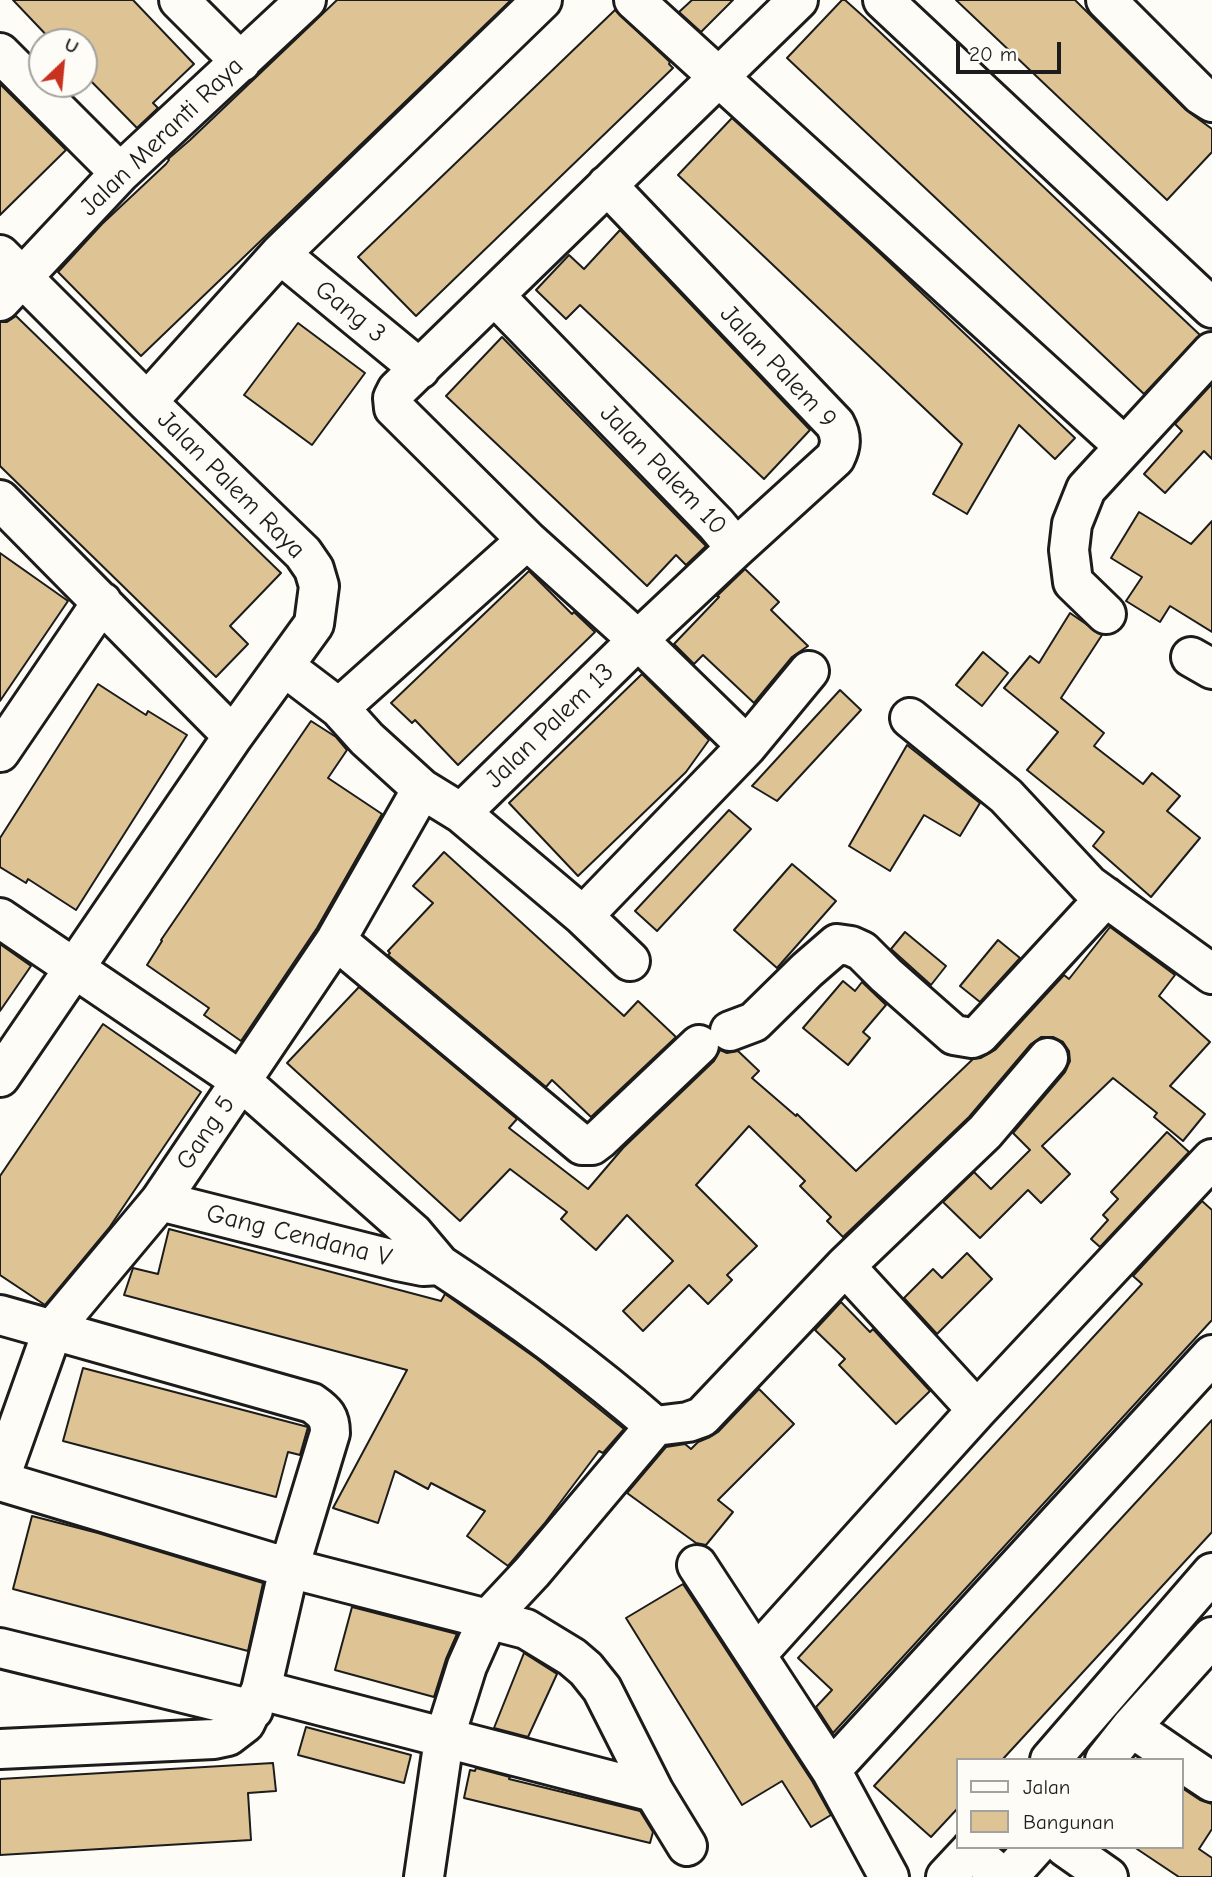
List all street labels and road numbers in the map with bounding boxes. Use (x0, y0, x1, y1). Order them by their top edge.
street label: Jalan Meranti Raya (74, 51, 250, 223)
street label: Gang 3 (308, 274, 392, 350)
street label: Jalan Palem 9 (713, 299, 843, 435)
street label: Jalan Palem 10 (593, 398, 733, 542)
street label: Jalan Palem Raya (150, 404, 312, 566)
street label: Jalan Palem 13 (479, 657, 621, 795)
street label: Gang 5 (170, 1090, 242, 1176)
street label: Gang Cendana V (203, 1198, 395, 1274)

